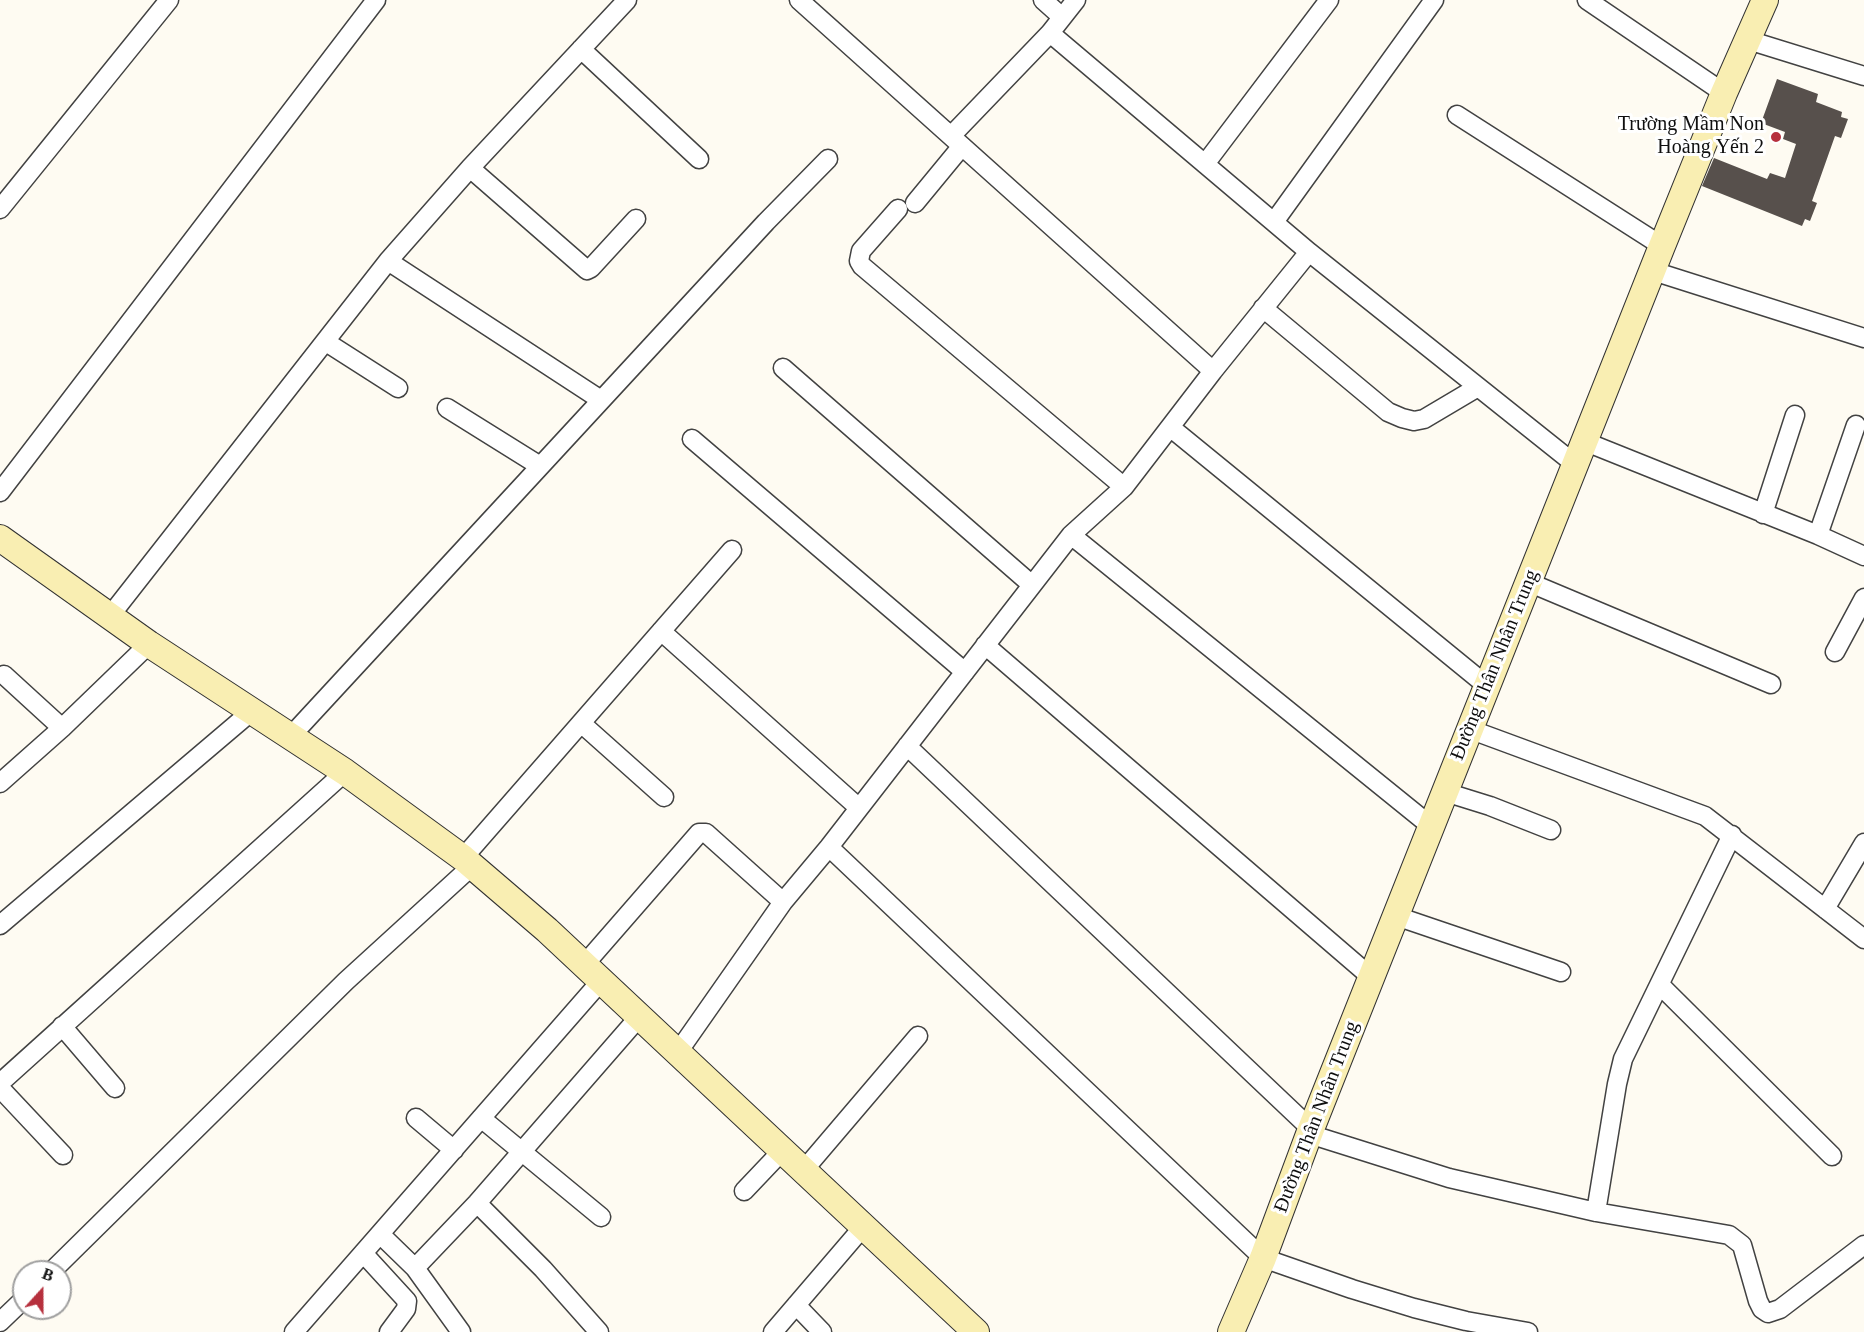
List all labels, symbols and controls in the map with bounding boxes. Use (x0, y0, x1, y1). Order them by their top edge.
place label: Trường Mầm Non Hoàng Yến 2 (1618, 113, 1764, 160)
marker: Trường Mầm Non Hoàng Yến 2 (1769, 130, 1783, 144)
street label: Đường Thân Nhân Trung (1446, 566, 1544, 764)
street label: Đường Thân Nhân Trung (1269, 1018, 1365, 1216)
north arrow (12, 1260, 72, 1320)
text: B (40, 1265, 56, 1284)

